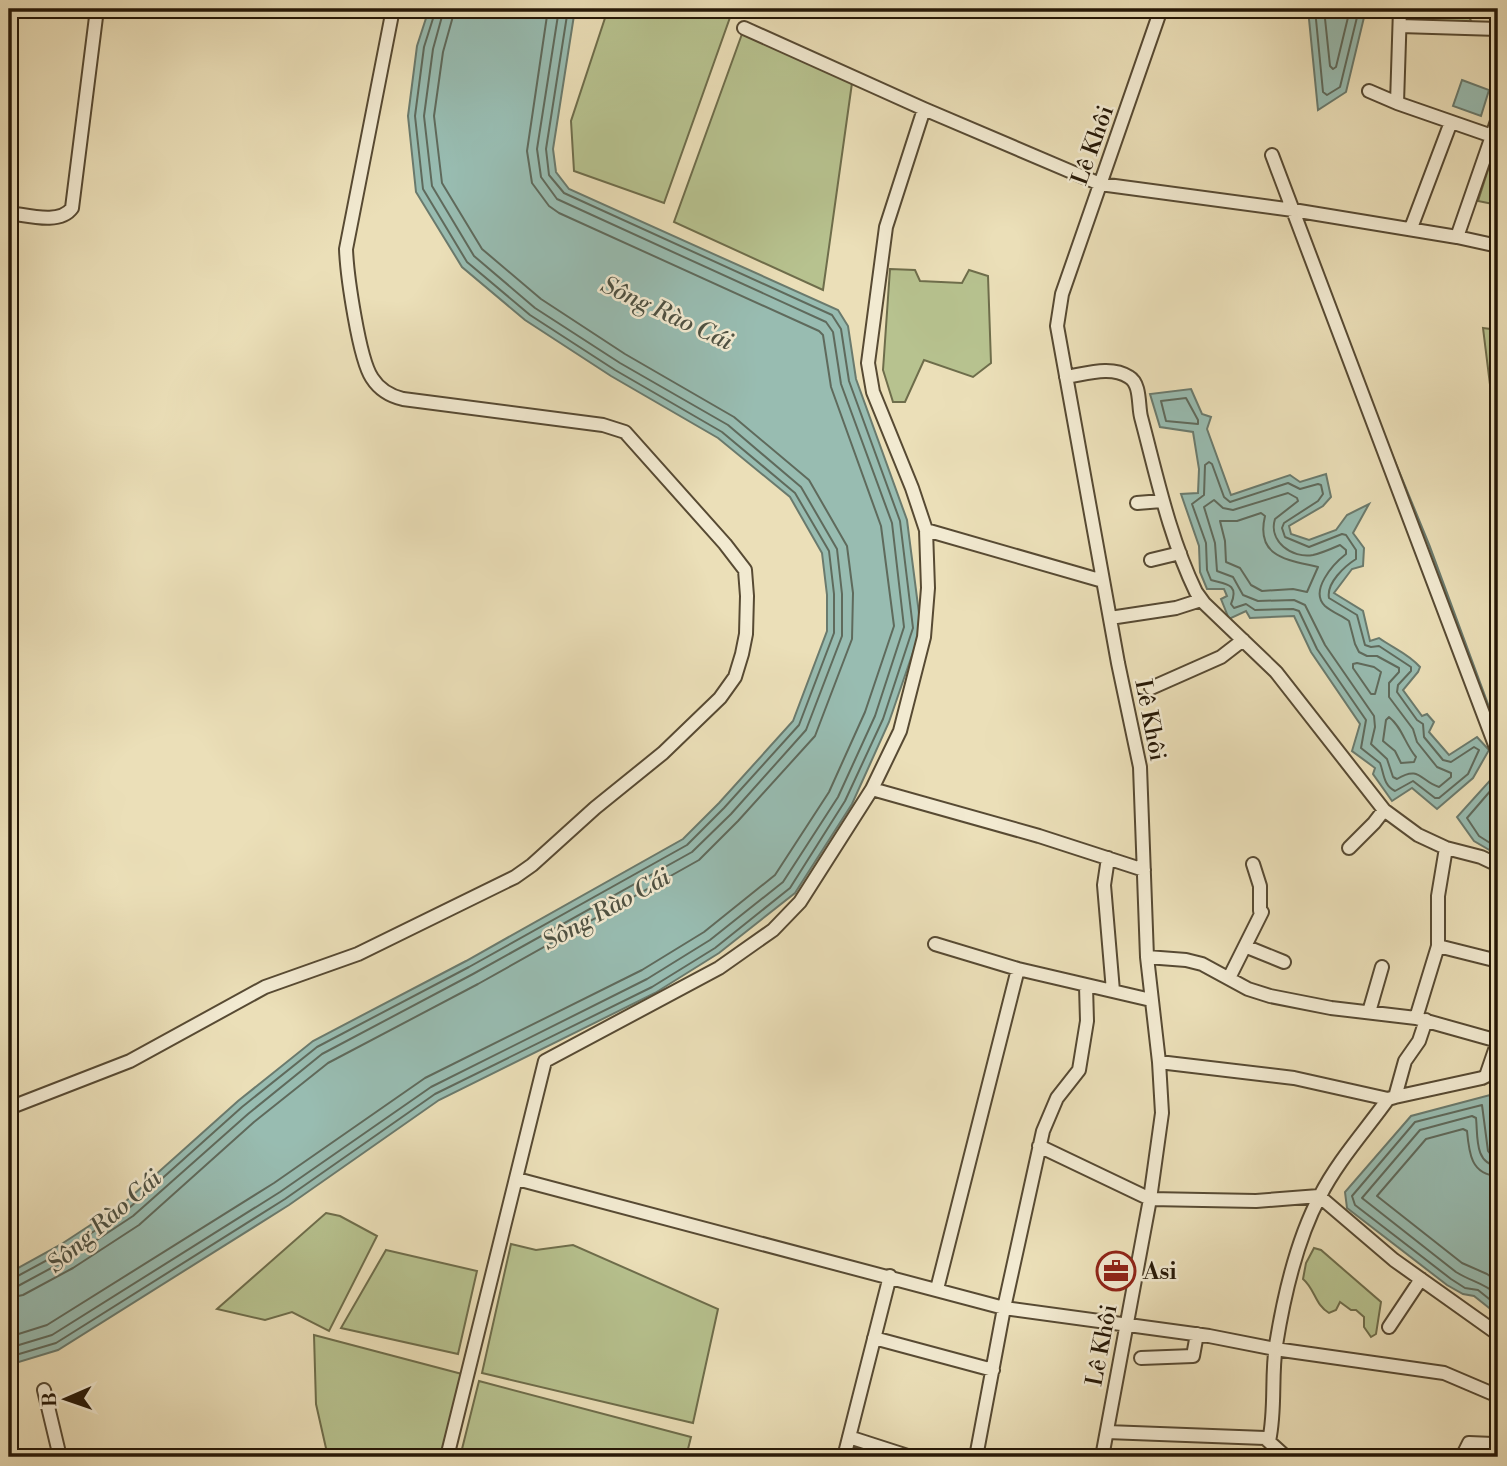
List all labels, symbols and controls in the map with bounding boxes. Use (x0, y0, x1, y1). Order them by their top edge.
street label: Lê Khôi (1066, 102, 1120, 189)
water label: Sông Rào Cái (596, 270, 738, 358)
street label: Lê Khôi (1128, 677, 1172, 763)
water label: Sông Rào Cái (537, 862, 676, 957)
water label: Sông Rào Cái (41, 1163, 169, 1280)
office icon: Asi (1095, 1250, 1137, 1292)
place label: Asi (1142, 1258, 1177, 1286)
street label: Lê Khôi (1080, 1302, 1124, 1388)
north arrow (32, 1364, 102, 1434)
text: B (38, 1392, 62, 1407)

